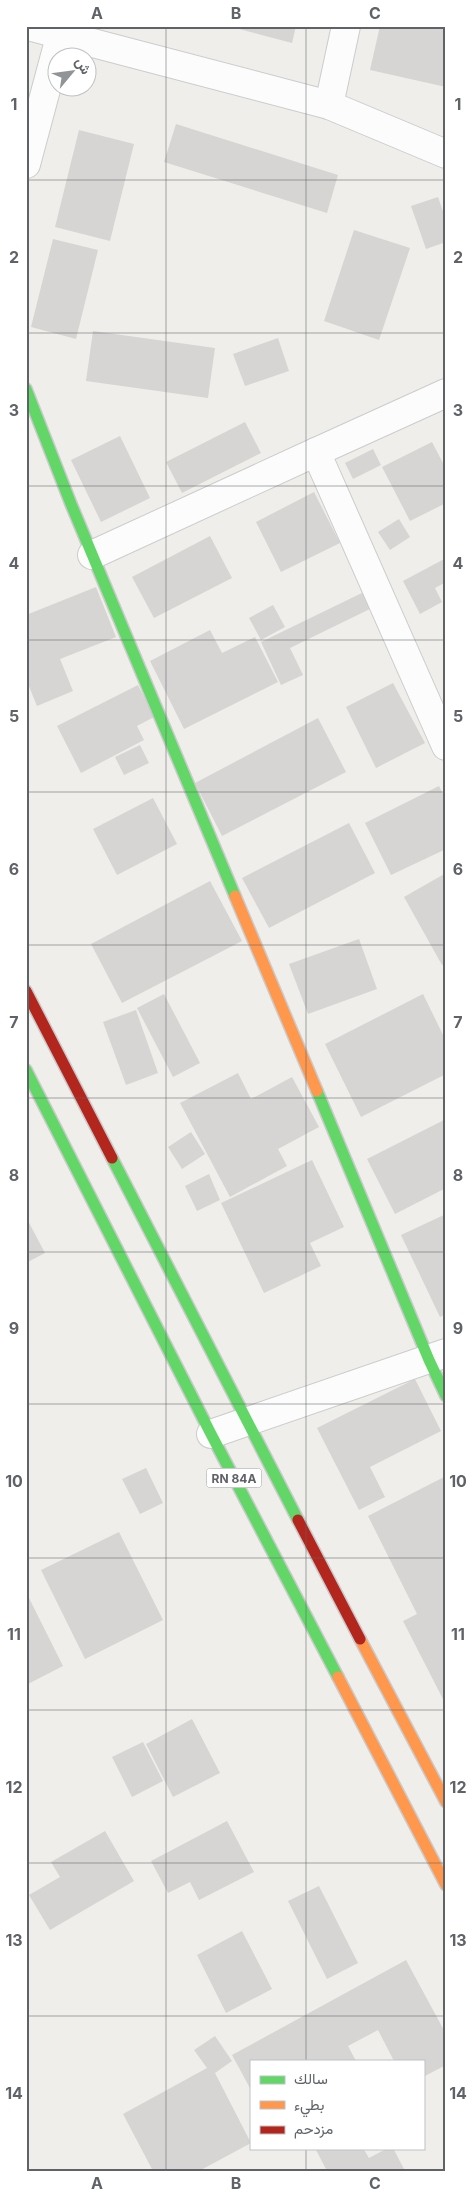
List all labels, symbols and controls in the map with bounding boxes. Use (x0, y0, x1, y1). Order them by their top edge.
text: A (91, 3, 103, 23)
text: B (231, 3, 241, 23)
text: C (369, 3, 381, 23)
north arrow (48, 48, 98, 98)
text: ش (71, 54, 95, 78)
text: 1 (11, 94, 17, 114)
text: 1 (455, 94, 461, 114)
text: 2 (9, 247, 19, 267)
text: 2 (453, 247, 463, 267)
text: 3 (9, 400, 19, 420)
text: 3 (453, 400, 463, 420)
text: 4 (9, 553, 20, 573)
text: 4 (453, 553, 464, 573)
text: 5 (9, 706, 19, 726)
text: 5 (453, 706, 463, 726)
text: 6 (9, 859, 19, 879)
text: 6 (453, 859, 463, 879)
text: 7 (9, 1012, 19, 1032)
text: 7 (453, 1012, 463, 1032)
text: 8 (9, 1165, 19, 1185)
text: 8 (453, 1165, 463, 1185)
text: 9 (9, 1318, 19, 1338)
text: 9 (453, 1318, 463, 1338)
road number: RN 84A (206, 1469, 262, 1488)
text: 10 (5, 1471, 23, 1491)
text: 10 (449, 1471, 467, 1491)
text: 11 (7, 1624, 21, 1644)
text: 11 (451, 1624, 465, 1644)
text: 12 (6, 1777, 22, 1797)
text: 12 (450, 1777, 466, 1797)
text: 13 (5, 1930, 23, 1950)
text: 13 (449, 1930, 467, 1950)
legend (250, 2060, 424, 2150)
text: سالك (294, 2069, 328, 2088)
text: 14 (5, 2083, 23, 2103)
text: 14 (449, 2083, 467, 2103)
text: بطيء (294, 2095, 324, 2118)
text: مزدحم (294, 2119, 333, 2139)
text: A (91, 2173, 103, 2193)
text: B (231, 2173, 241, 2193)
text: C (369, 2173, 381, 2193)

